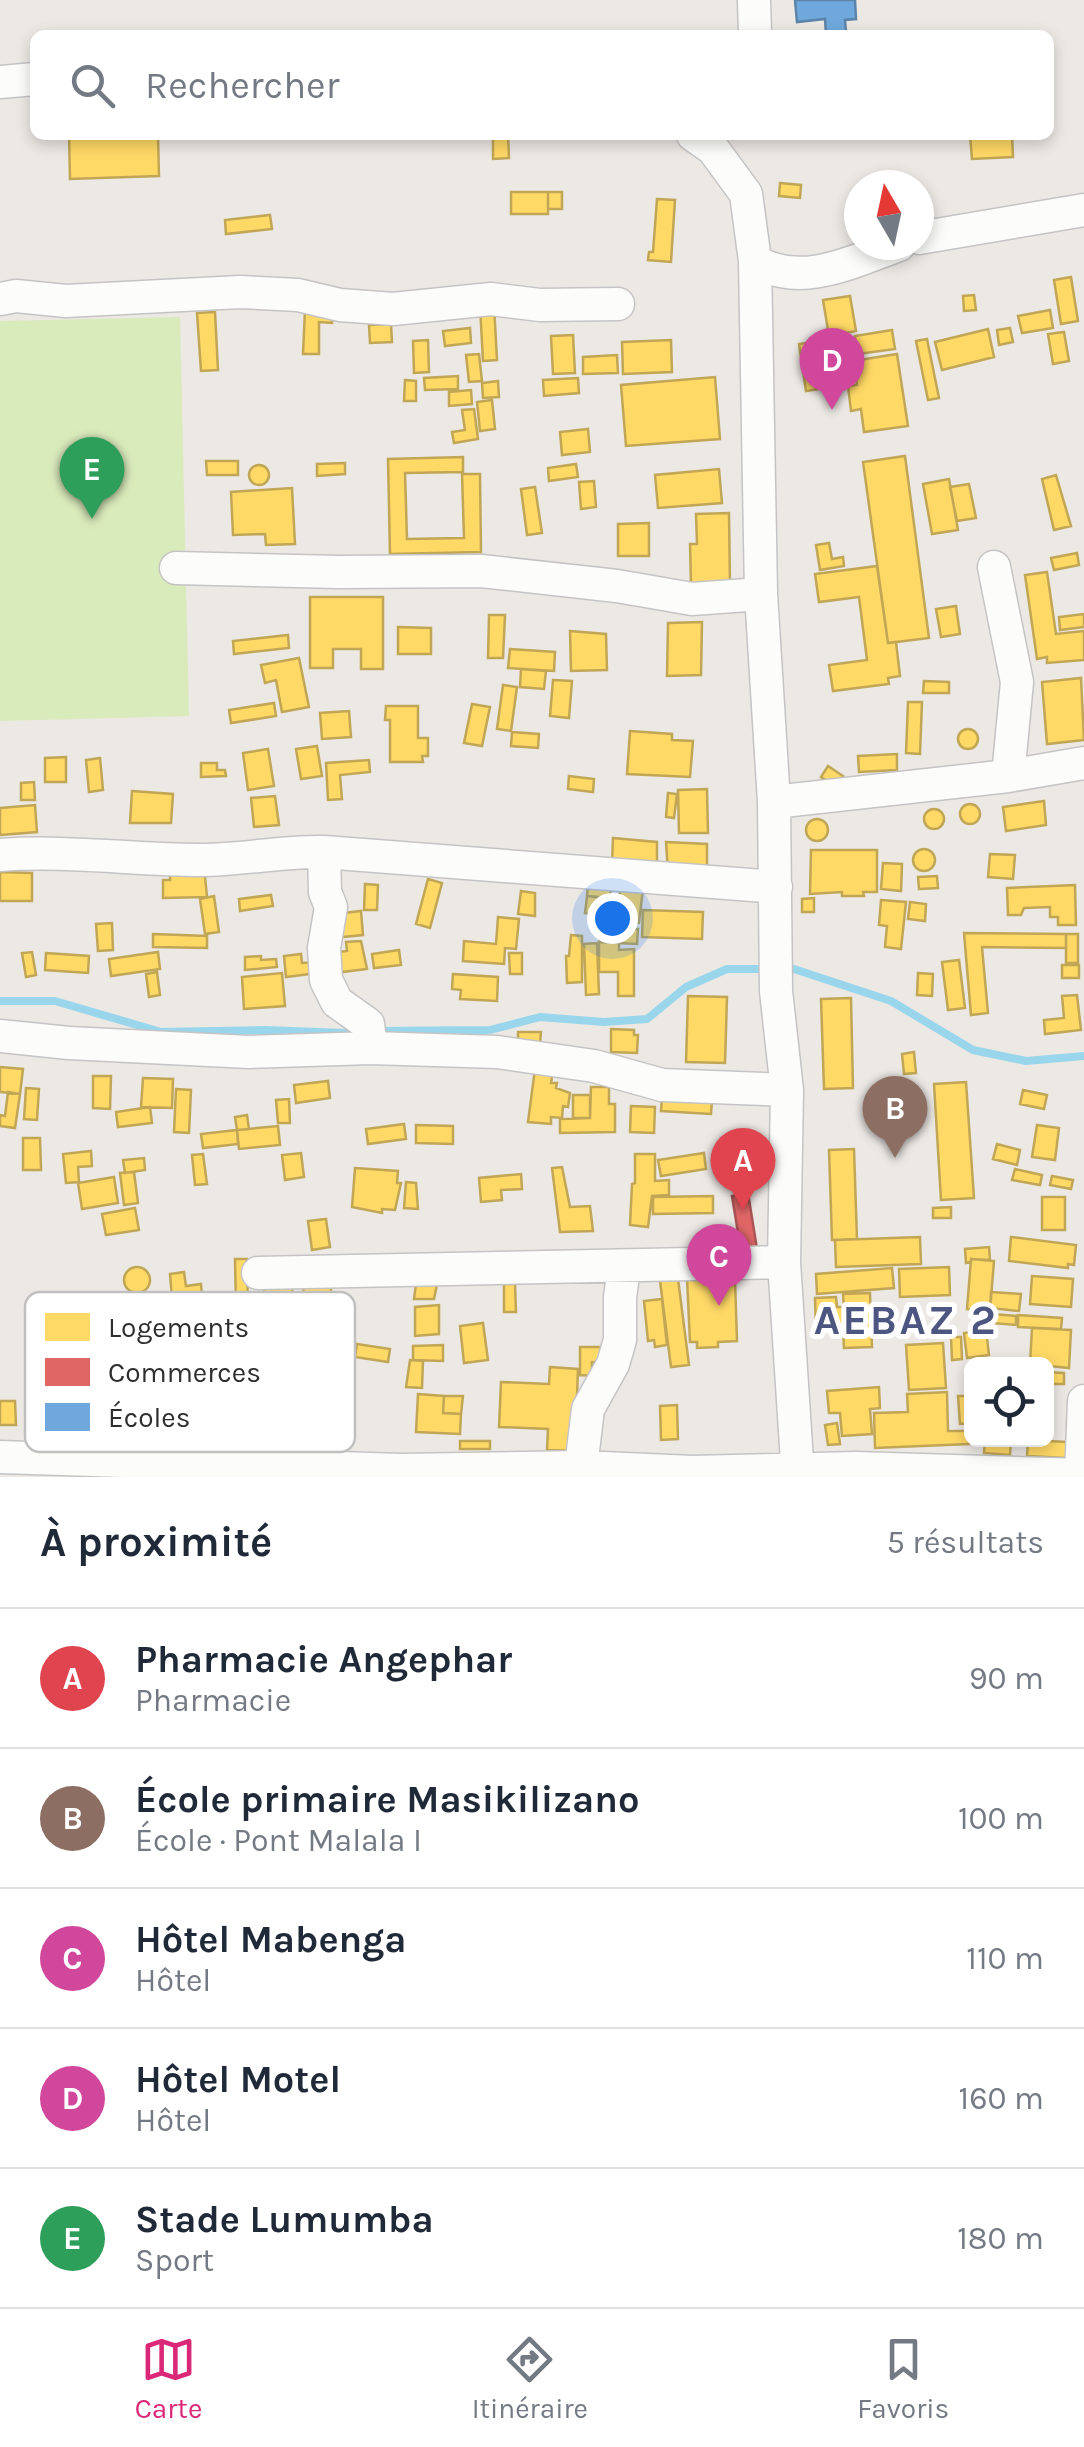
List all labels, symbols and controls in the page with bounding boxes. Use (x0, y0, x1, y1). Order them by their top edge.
search box (30, 30, 1054, 140)
icon: search (65, 58, 120, 113)
text: Rechercher (145, 63, 339, 108)
north arrow (844, 170, 934, 260)
pin: D (800, 328, 864, 410)
pin: E (59, 436, 124, 519)
your location (587, 893, 638, 944)
pin: B (862, 1076, 928, 1158)
pin: A (710, 1128, 776, 1210)
pin: C (686, 1224, 752, 1306)
legend (25, 1292, 355, 1452)
district label: AEBAZ 2 (814, 1295, 998, 1345)
text: Logements (108, 1311, 249, 1344)
text: Commerces (108, 1356, 261, 1389)
map controls (964, 1357, 1054, 1447)
button: locate (964, 1357, 1054, 1447)
text: Écoles (108, 1400, 190, 1434)
text: À proximité (40, 1517, 272, 1567)
text: 5 résultats (887, 1524, 1044, 1561)
text: Pharmacie Angephar (135, 1637, 512, 1682)
text: A (62, 1660, 83, 1697)
text: 90 m (969, 1660, 1044, 1697)
text: Pharmacie (135, 1682, 291, 1719)
text: École primaire Masikilizano (135, 1777, 639, 1822)
text: B (62, 1800, 83, 1837)
text: 100 m (958, 1800, 1044, 1837)
text: École · Pont Malala I (135, 1822, 422, 1859)
text: Hôtel Mabenga (135, 1917, 407, 1962)
text: C (62, 1940, 83, 1977)
text: 110 m (966, 1940, 1044, 1977)
text: Hôtel (135, 1962, 211, 1999)
text: Hôtel Motel (135, 2057, 341, 2102)
text: D (62, 2080, 83, 2117)
text: 160 m (959, 2080, 1044, 2117)
text: Hôtel (135, 2102, 211, 2139)
text: Stade Lumumba (135, 2197, 434, 2242)
text: E (63, 2220, 82, 2257)
text: 180 m (957, 2220, 1044, 2257)
text: Sport (135, 2242, 214, 2279)
tab: Carte (135, 2332, 202, 2425)
tab: Itinéraire (472, 2332, 588, 2425)
tab: Favoris (857, 2332, 949, 2425)

